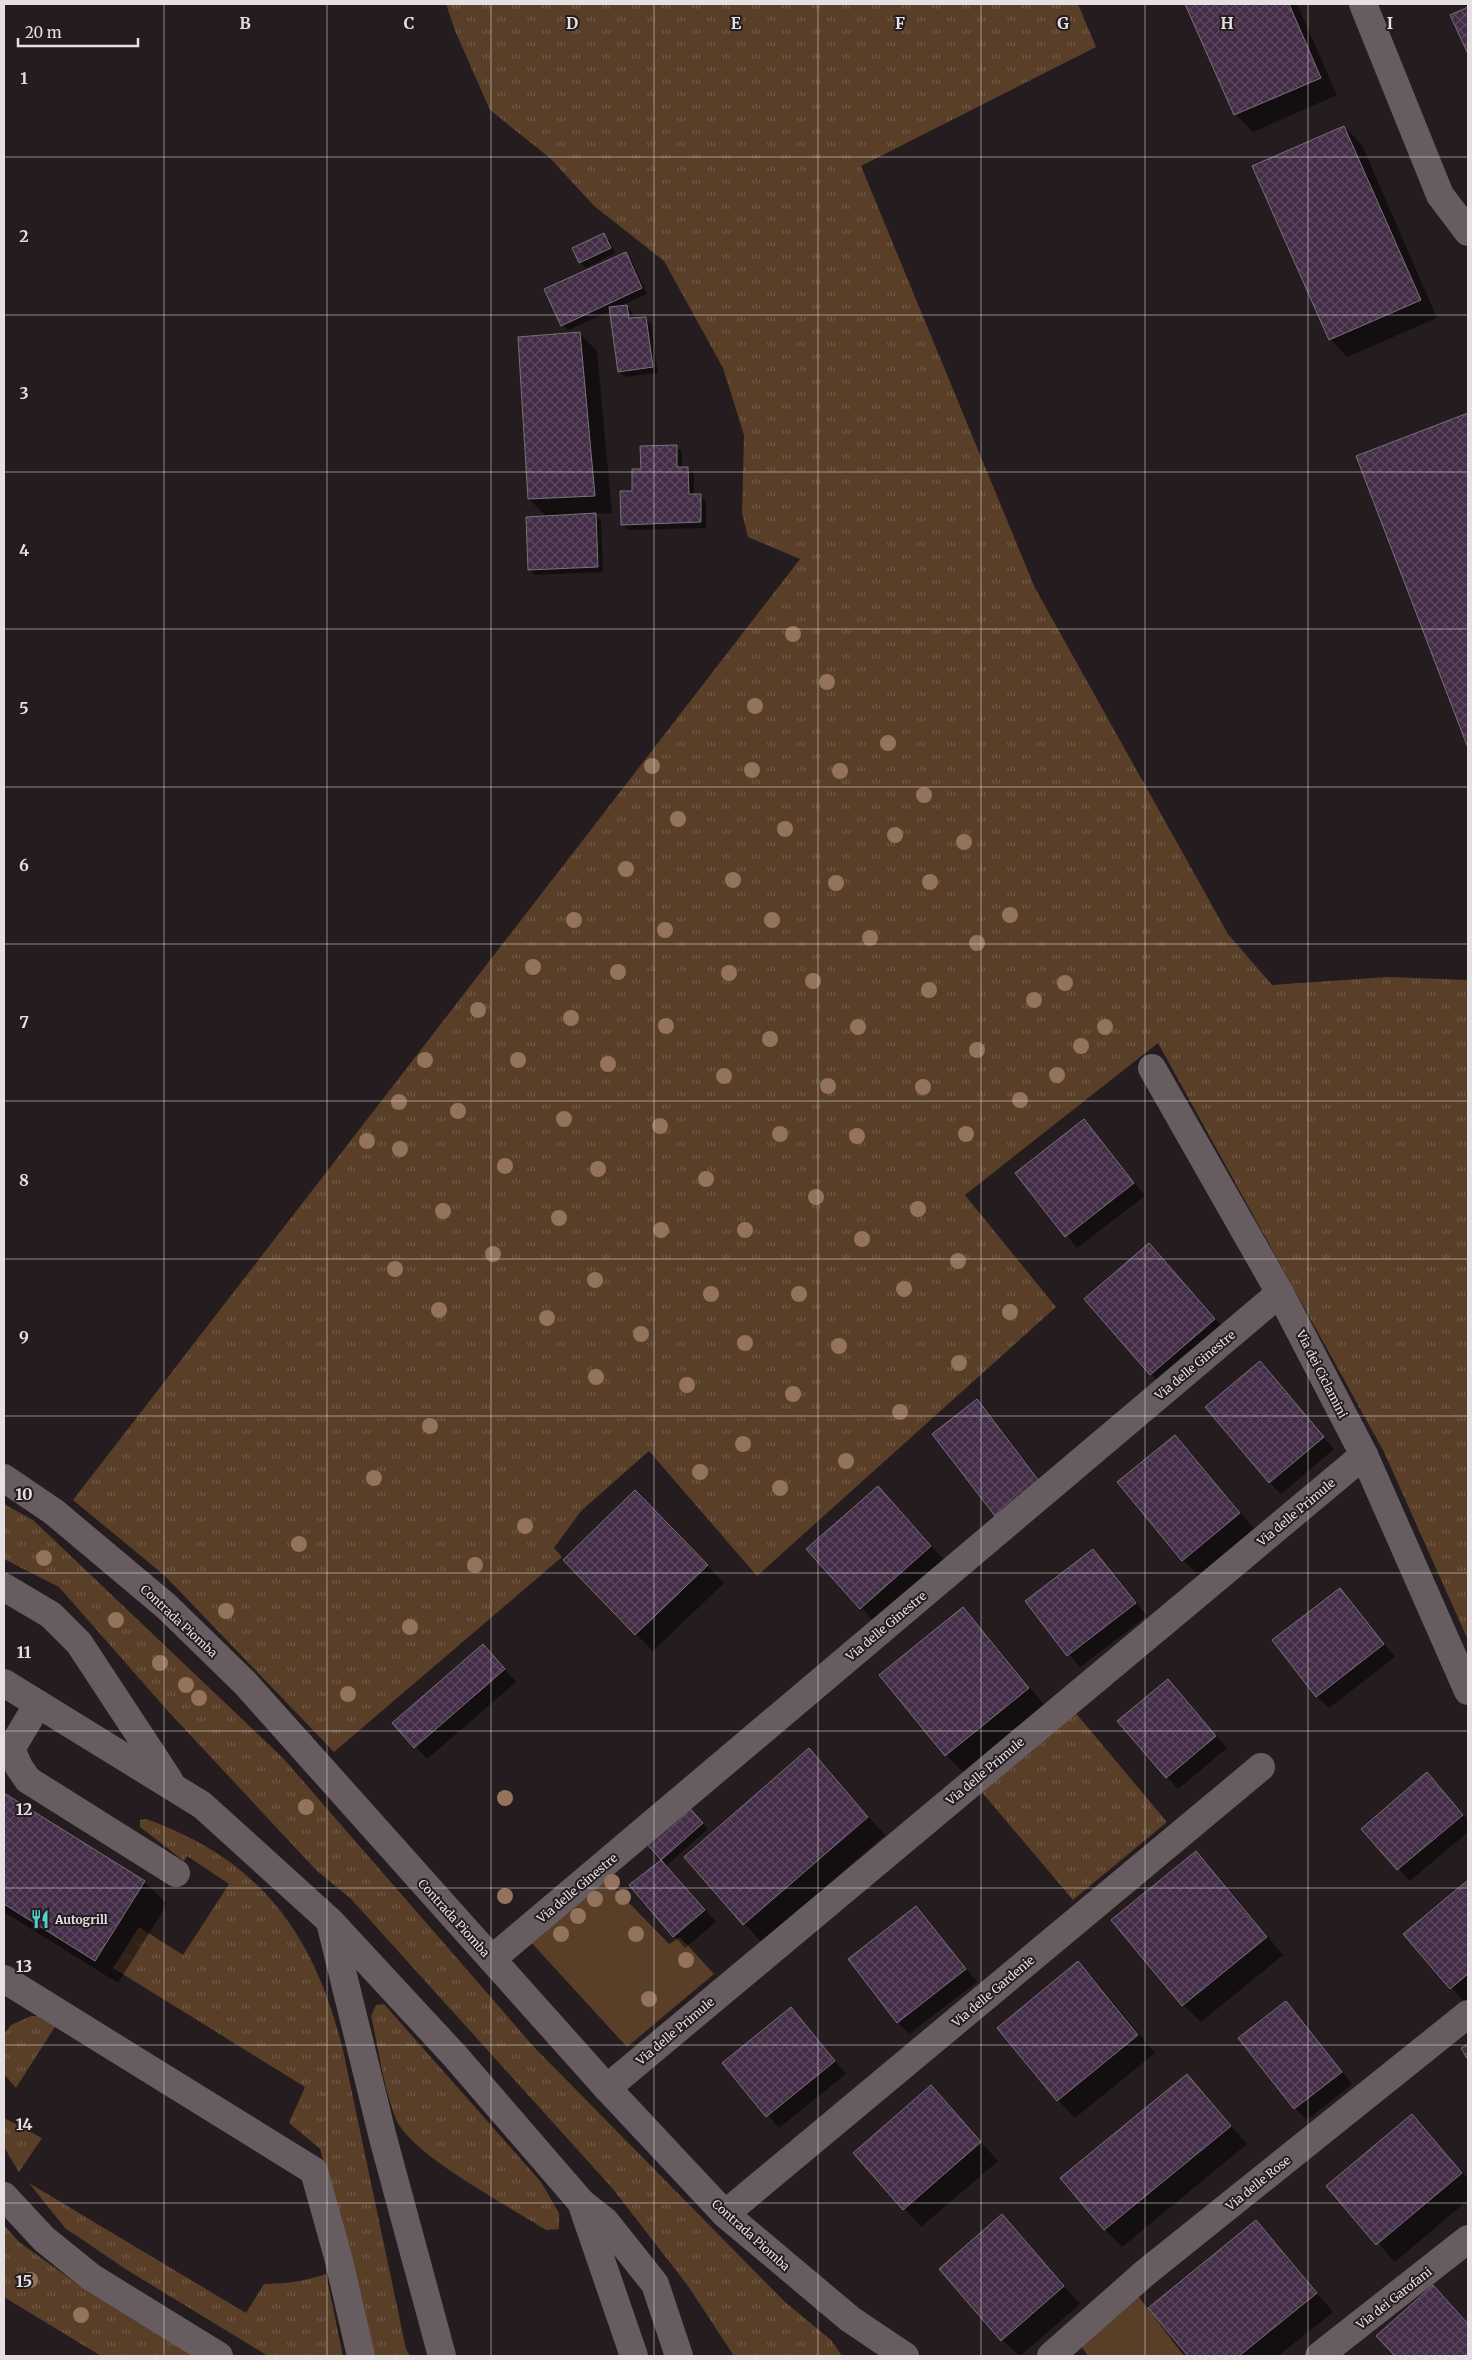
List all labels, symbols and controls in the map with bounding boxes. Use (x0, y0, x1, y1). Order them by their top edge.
text: B (239, 13, 251, 33)
text: C (404, 13, 414, 33)
text: D (566, 13, 578, 33)
text: E (731, 13, 742, 33)
text: F (895, 13, 905, 33)
text: G (1057, 13, 1069, 33)
text: H (1220, 13, 1234, 33)
text: I (1387, 13, 1393, 33)
scale bar (18, 15, 138, 47)
text: 20 m (25, 23, 62, 42)
text: 1 (20, 68, 28, 88)
text: 2 (19, 226, 29, 246)
text: 3 (19, 383, 29, 403)
text: 4 (19, 540, 29, 560)
text: 5 (19, 698, 29, 718)
text: 6 (19, 855, 29, 875)
text: 7 (19, 1012, 29, 1032)
text: 8 (19, 1170, 29, 1190)
text: 9 (19, 1327, 29, 1347)
street label: Via delle Ginestre (1151, 1327, 1238, 1404)
street label: Via dei Ciclamini (1293, 1327, 1351, 1421)
street label: Via delle Primule (1253, 1475, 1338, 1550)
text: 10 (15, 1484, 33, 1504)
street label: Contrada Piomba (137, 1582, 221, 1661)
street label: Via delle Ginestre (842, 1588, 929, 1665)
text: 11 (17, 1642, 32, 1662)
street label: Via delle Primule (942, 1734, 1027, 1809)
text: 12 (16, 1799, 32, 1819)
street label: Via delle Ginestre (533, 1850, 620, 1927)
street label: Contrada Piomba (415, 1876, 493, 1960)
restaurant icon: Autogrill (29, 1908, 51, 1930)
place label: Autogrill (54, 1912, 108, 1927)
street label: Via delle Gardenie (948, 1952, 1037, 2030)
text: 13 (16, 1956, 32, 1976)
street label: Via delle Primule (632, 1994, 717, 2069)
text: 14 (16, 2114, 32, 2134)
street label: Via delle Rose (1222, 2152, 1293, 2214)
street label: Contrada Piomba (709, 2196, 793, 2274)
street label: Via dei Garofani (1353, 2264, 1435, 2333)
text: 15 (16, 2271, 32, 2291)

